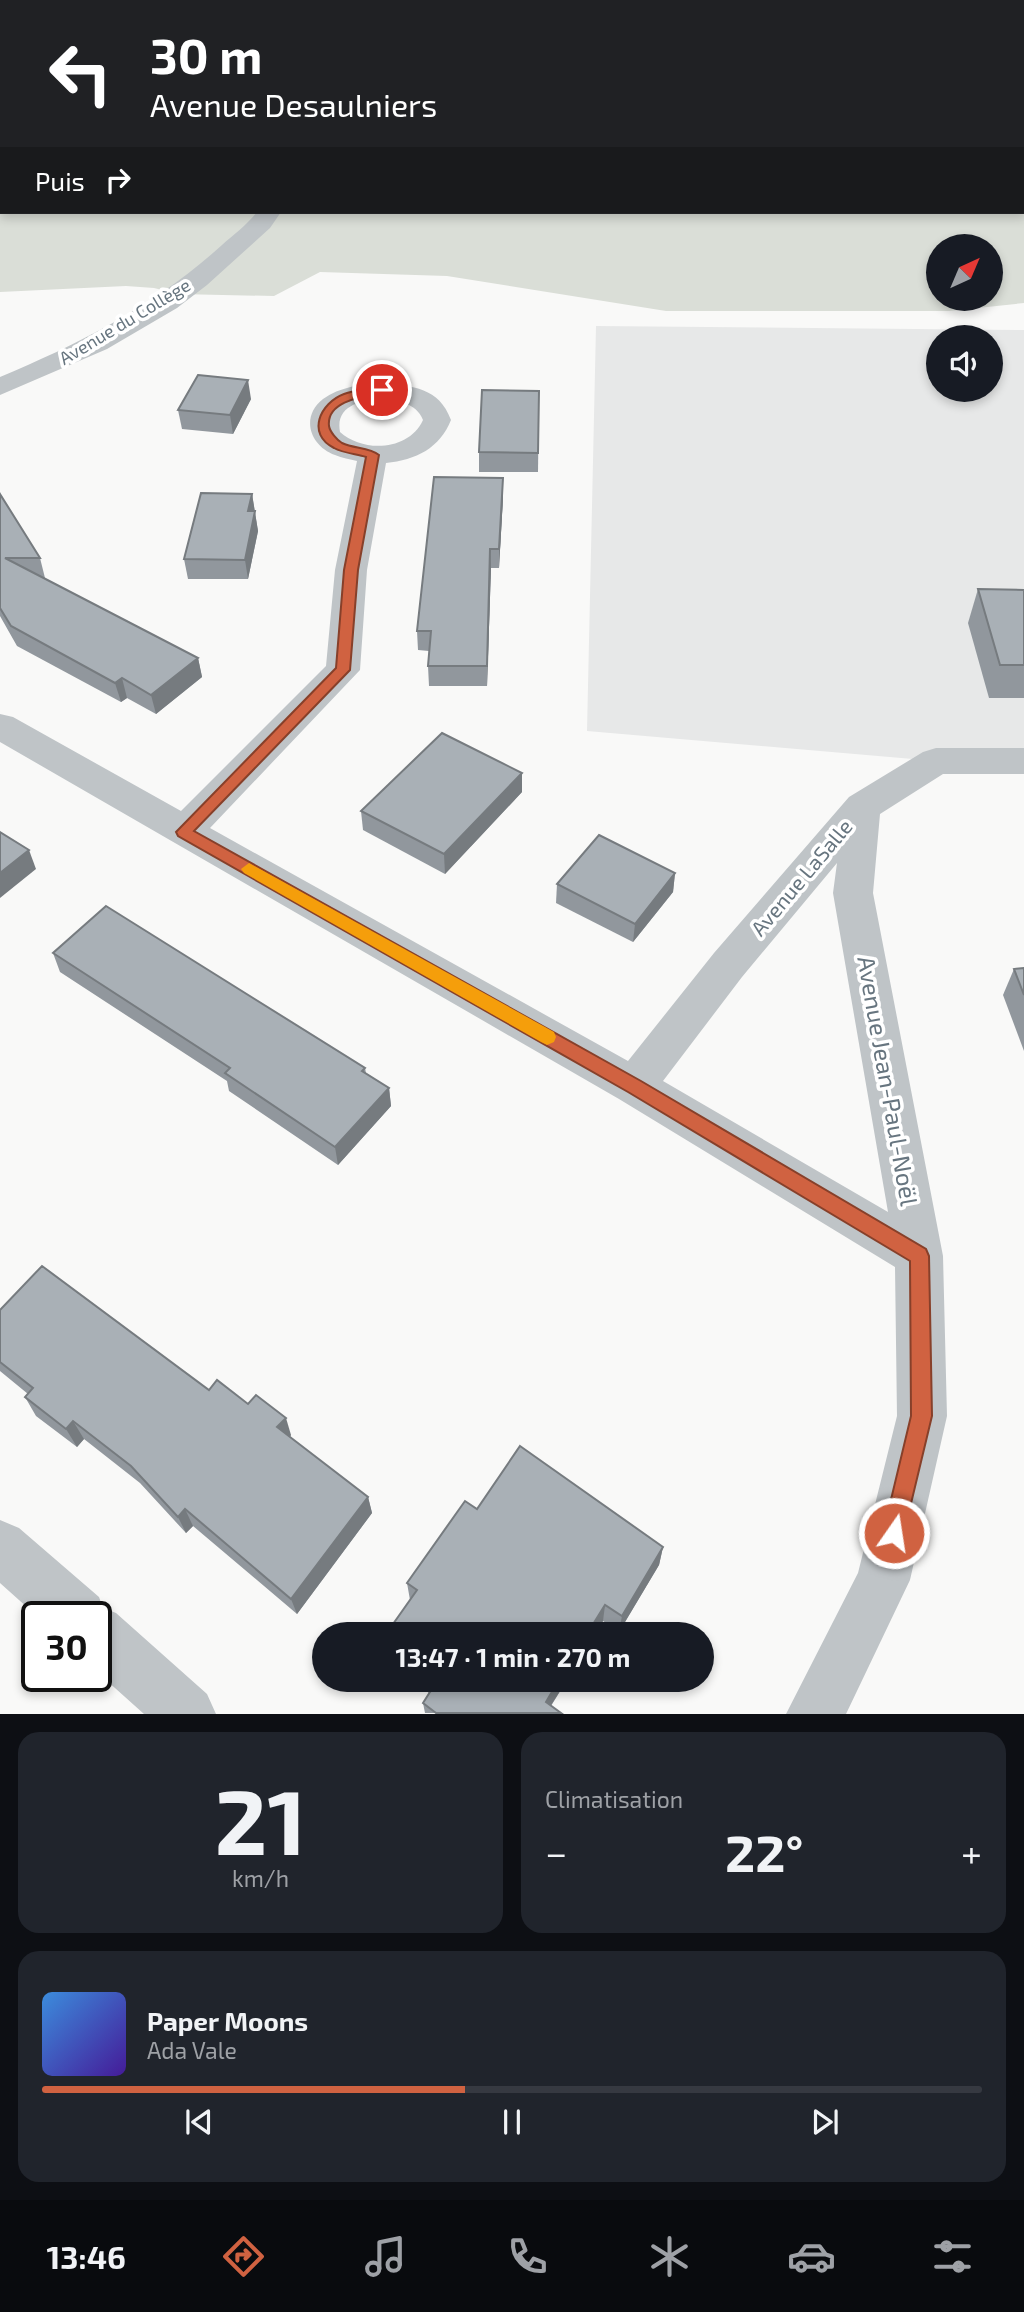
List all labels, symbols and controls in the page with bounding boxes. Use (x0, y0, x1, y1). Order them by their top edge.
text: 30 m (150, 25, 262, 84)
icon: left (35, 28, 126, 119)
text: Avenue Desaulniers (150, 85, 437, 123)
icon: right (99, 161, 137, 199)
text: Puis (35, 165, 85, 196)
north arrow (926, 234, 1003, 312)
map controls (926, 234, 1003, 402)
street label: Avenue du Collège (55, 273, 194, 369)
button: sound (926, 325, 1003, 402)
pin (352, 360, 412, 420)
icon: arrive (363, 371, 401, 409)
street label: Avenue LaSalle (745, 814, 857, 940)
street label: Avenue Jean-Paul-Noël (852, 954, 925, 1208)
position arrow (857, 1496, 931, 1570)
speed limit sign: 30 (21, 1601, 112, 1692)
text: 13:47 · 1 min · 270 m (396, 1641, 630, 1672)
text: 21 (214, 1764, 307, 1873)
text: Climatisation (545, 1785, 683, 1813)
text: 22° (725, 1820, 803, 1882)
text: − (545, 1829, 567, 1875)
text: + (961, 1829, 982, 1875)
text: km/h (232, 1864, 289, 1892)
text: Paper Moons (147, 2005, 308, 2036)
text: Ada Vale (147, 2036, 237, 2064)
icon: previous (180, 2103, 218, 2141)
icon: pause (493, 2103, 531, 2141)
icon: next (806, 2103, 844, 2141)
icon: directions (219, 2232, 268, 2281)
icon: music (361, 2232, 410, 2281)
icon: phone (503, 2232, 552, 2281)
icon: climate (645, 2232, 694, 2281)
icon: car (787, 2232, 836, 2281)
icon: filters (928, 2232, 977, 2281)
text: 13:46 (46, 2237, 126, 2275)

